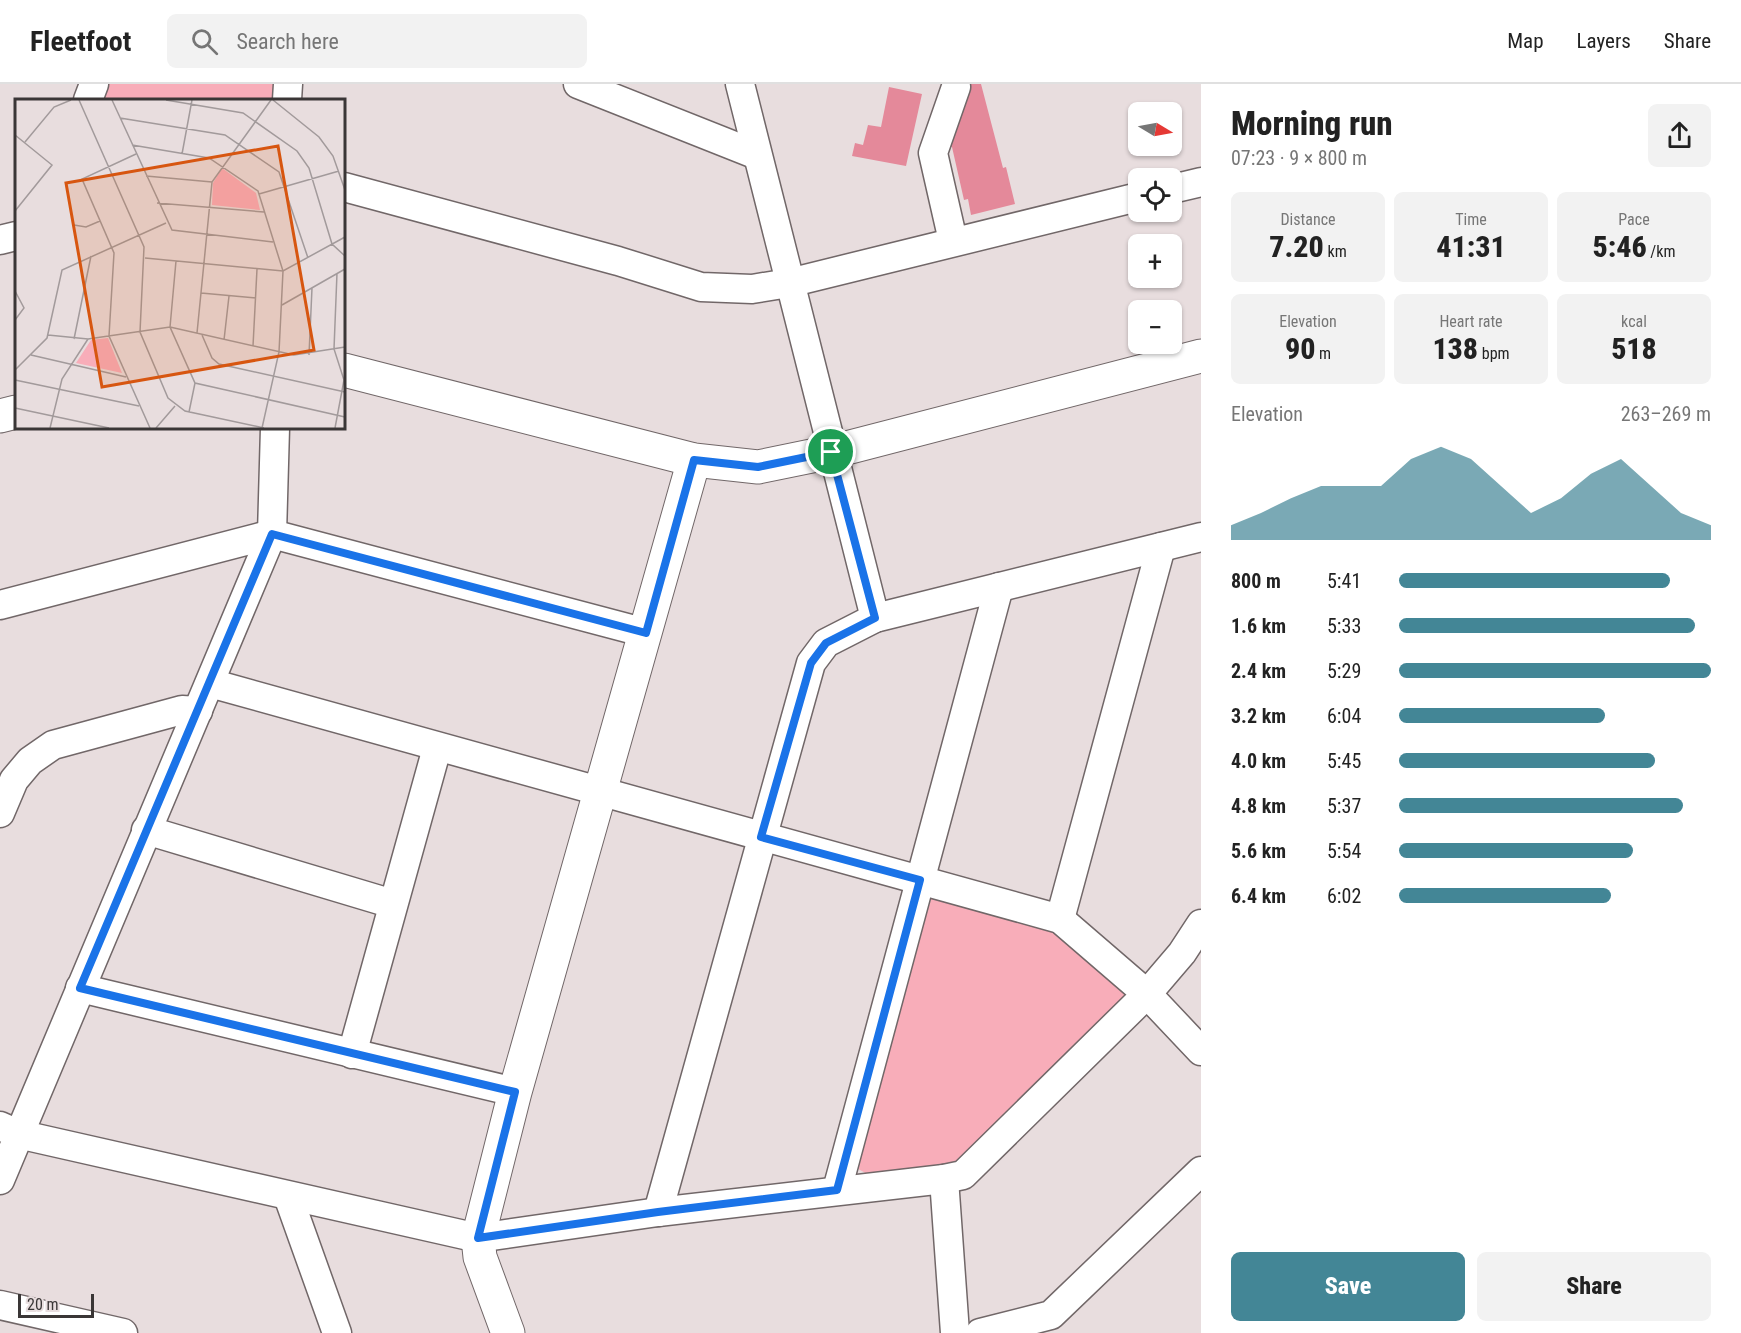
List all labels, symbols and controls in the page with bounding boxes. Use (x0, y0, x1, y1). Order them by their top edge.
search box (167, 14, 587, 68)
text: Fleetfoot (30, 25, 131, 58)
icon: search (188, 25, 221, 58)
text: Search here (236, 29, 339, 54)
text: Map (1507, 29, 1544, 53)
text: Layers (1577, 29, 1631, 53)
text: Share (1664, 29, 1711, 53)
inset map (15, 99, 345, 429)
north arrow (1128, 102, 1182, 156)
map controls (1128, 102, 1182, 354)
text: Morning run (1231, 104, 1393, 143)
button: share (1648, 104, 1711, 167)
text: 07:23 · 9 × 800 m (1231, 146, 1367, 170)
button: locate (1128, 168, 1182, 222)
text: Distance (1280, 210, 1336, 229)
text: Time (1455, 210, 1487, 229)
text: Pace (1618, 210, 1650, 229)
text: 7.20 (1269, 229, 1324, 264)
text: 41:31 (1436, 229, 1506, 264)
text: 5:46 (1592, 229, 1647, 264)
button: + (1128, 234, 1182, 288)
text: km (1324, 242, 1347, 261)
text: /km (1647, 242, 1676, 261)
button: − (1128, 300, 1182, 354)
text: Elevation (1279, 312, 1337, 331)
text: Heart rate (1439, 312, 1503, 331)
text: kcal (1621, 312, 1647, 331)
text: 90 (1285, 331, 1315, 366)
text: 138 (1432, 331, 1478, 366)
text: 518 (1611, 331, 1657, 366)
text: m (1315, 344, 1331, 363)
text: bpm (1478, 344, 1510, 363)
text: Elevation (1231, 402, 1303, 426)
text: 263–269 m (1621, 402, 1711, 426)
pin (805, 426, 856, 477)
icon: arrive (814, 435, 847, 468)
text: 800 m (1231, 569, 1281, 593)
text: 5:41 (1327, 569, 1361, 593)
text: 1.6 km (1231, 614, 1286, 638)
text: 5:33 (1327, 614, 1361, 638)
text: 2.4 km (1231, 659, 1286, 683)
text: 5:29 (1327, 659, 1361, 683)
text: 3.2 km (1231, 704, 1286, 728)
text: 6:04 (1327, 704, 1361, 728)
text: 4.0 km (1231, 749, 1286, 773)
text: 5:45 (1327, 749, 1361, 773)
text: 4.8 km (1231, 794, 1286, 818)
text: 5:37 (1327, 794, 1361, 818)
text: 5.6 km (1231, 839, 1286, 863)
text: 5:54 (1327, 839, 1361, 863)
text: 6.4 km (1231, 884, 1286, 908)
text: 6:02 (1327, 884, 1361, 908)
button: Save (1231, 1252, 1465, 1321)
button: Share (1477, 1252, 1711, 1321)
scale bar (18, 1291, 94, 1318)
text: 20 m (27, 1295, 59, 1314)

